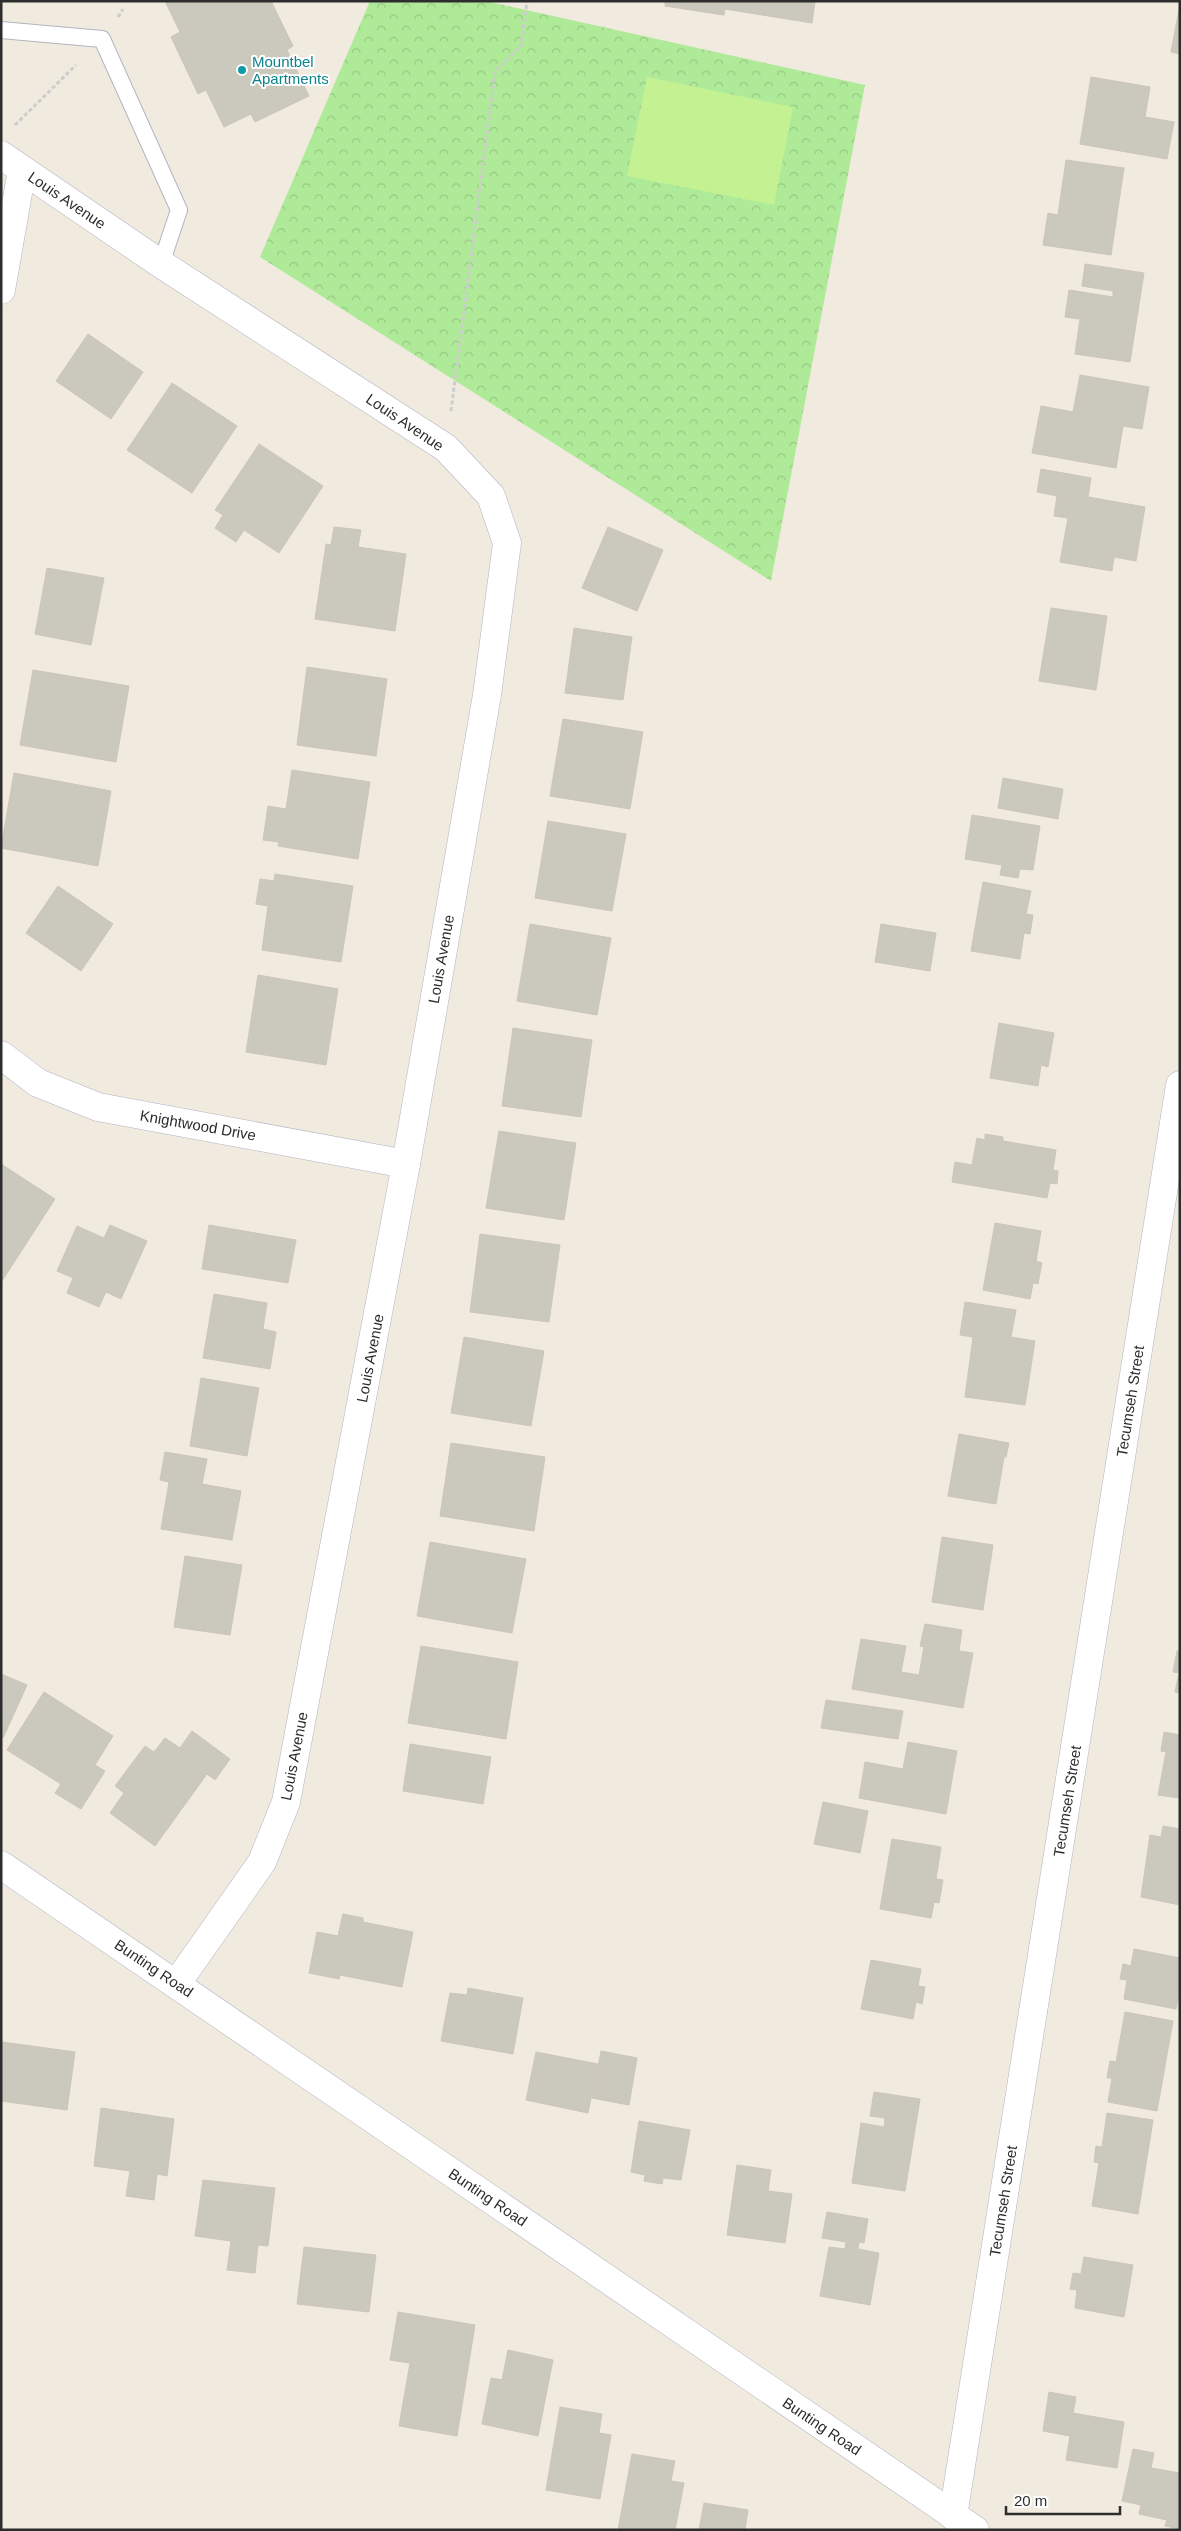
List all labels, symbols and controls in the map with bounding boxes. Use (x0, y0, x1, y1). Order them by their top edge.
place label: Mountbel Apartments (252, 53, 329, 87)
marker: Mountbel Apartments (236, 64, 248, 76)
street label: Louis Avenue (25, 168, 109, 232)
street label: Louis Avenue (363, 390, 447, 454)
street label: Louis Avenue (425, 913, 457, 1005)
street label: Knightwood Drive (139, 1106, 257, 1144)
street label: Louis Avenue (353, 1312, 387, 1404)
street label: Tecumseh Street (1113, 1343, 1147, 1458)
street label: Louis Avenue (277, 1710, 311, 1802)
street label: Tecumseh Street (1050, 1743, 1084, 1858)
street label: Bunting Road (112, 1936, 196, 2000)
street label: Tecumseh Street (986, 2143, 1020, 2258)
street label: Bunting Road (446, 2165, 530, 2229)
street label: Bunting Road (780, 2394, 864, 2458)
scale bar (1006, 2484, 1120, 2516)
text: 20 m (1014, 2492, 1047, 2509)

